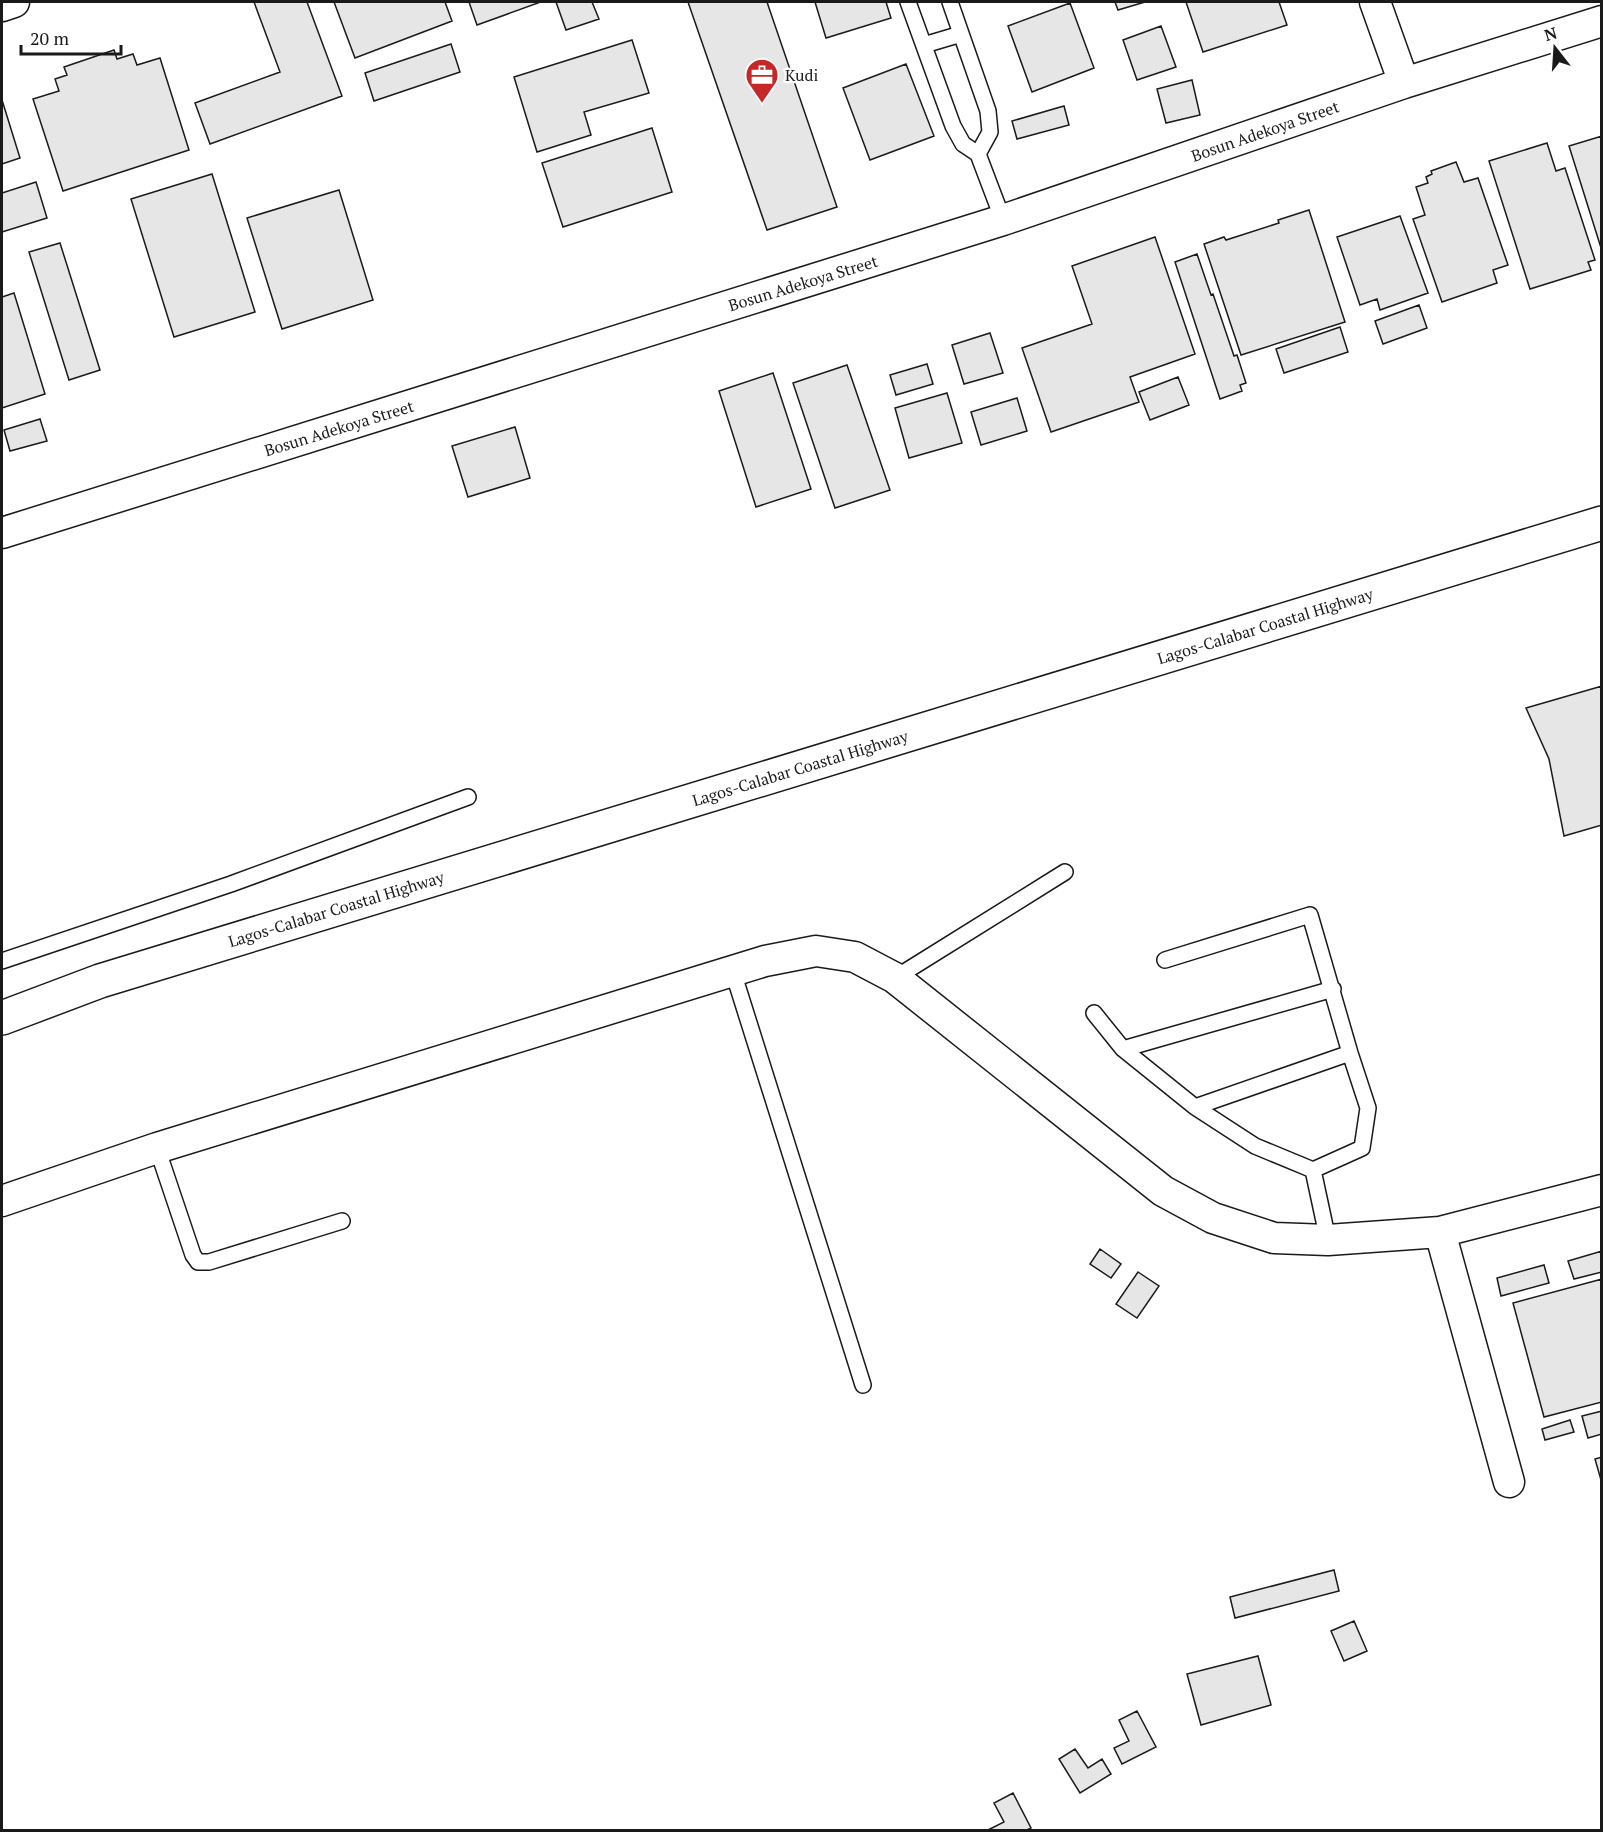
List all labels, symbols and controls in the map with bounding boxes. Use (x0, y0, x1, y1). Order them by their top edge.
scale bar (21, 18, 122, 56)
north arrow (1525, 18, 1585, 78)
text: N (1542, 21, 1560, 46)
text: 20 m (30, 26, 70, 50)
office icon: Kudi (744, 57, 780, 104)
place label: Kudi (785, 64, 818, 86)
street label: Bosun Adekoya Street (1188, 95, 1342, 167)
street label: Bosun Adekoya Street (726, 250, 880, 316)
street label: Bosun Adekoya Street (262, 395, 416, 461)
street label: Lagos-Calabar Coastal Highway (1154, 582, 1376, 669)
street label: Lagos-Calabar Coastal Highway (689, 724, 911, 811)
street label: Lagos-Calabar Coastal Highway (225, 865, 447, 952)

